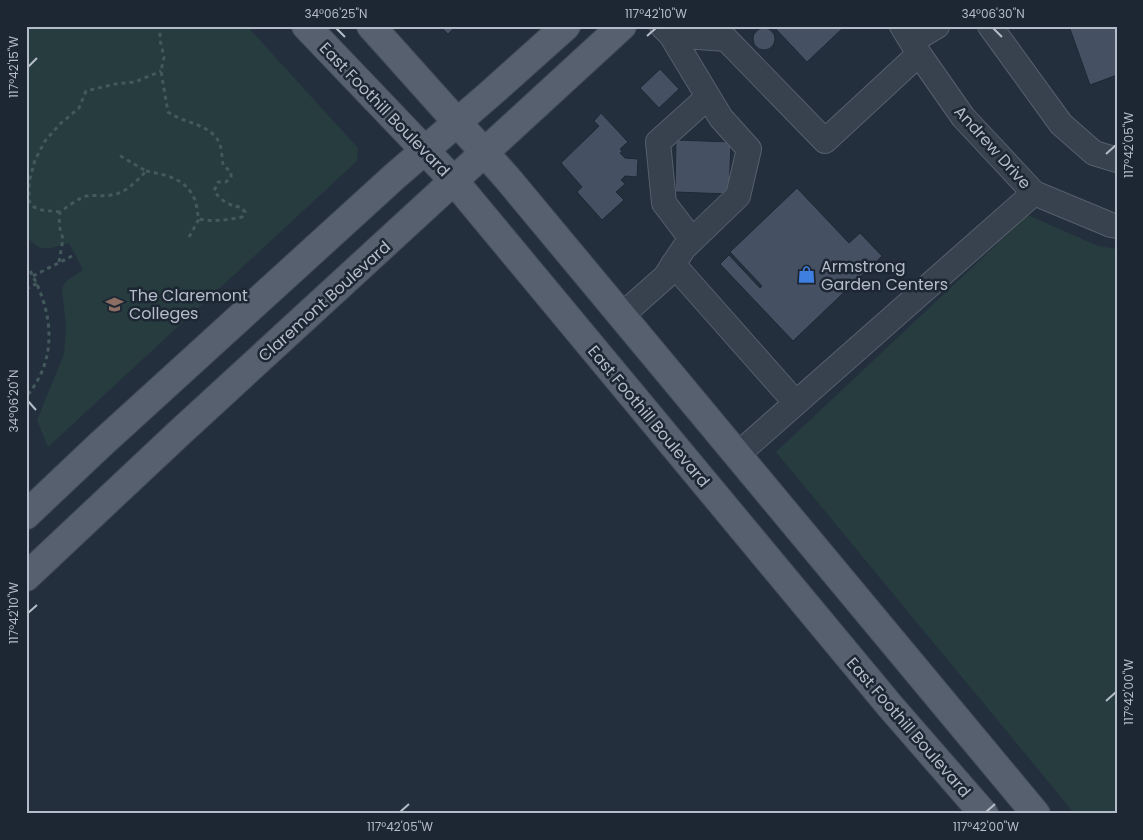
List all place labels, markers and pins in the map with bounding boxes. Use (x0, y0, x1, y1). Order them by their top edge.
place label: Armstrong Garden Centers (821, 255, 948, 296)
shop icon: Armstrong Garden Centers (797, 265, 817, 285)
place label: The Claremont Colleges (129, 284, 248, 325)
school or university icon: The Claremont Colleges (105, 294, 125, 314)

